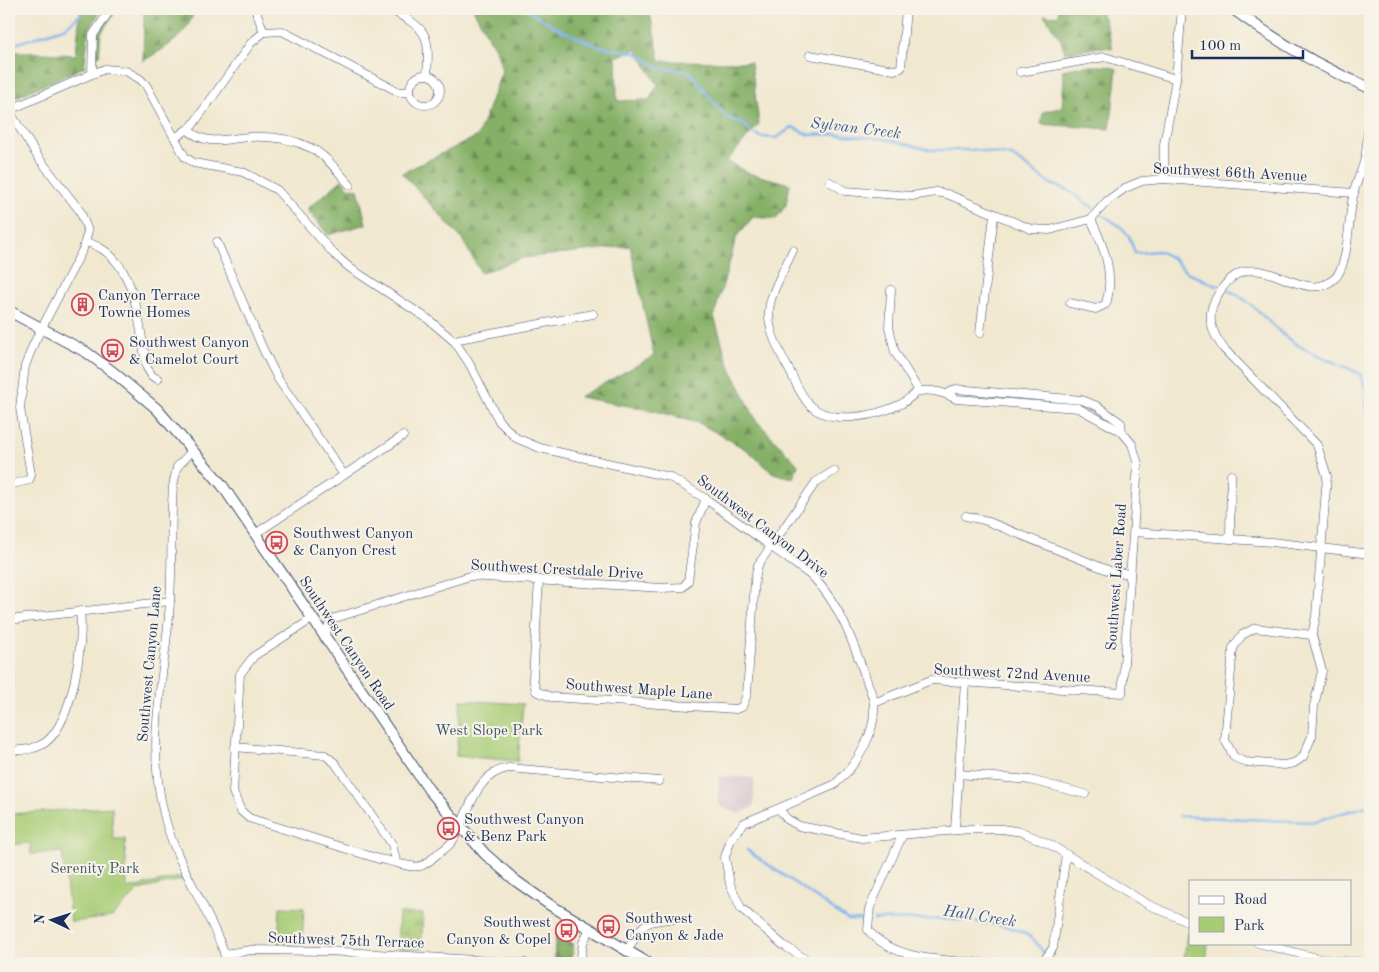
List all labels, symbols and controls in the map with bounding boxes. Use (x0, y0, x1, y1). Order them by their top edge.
scale bar (1192, 28, 1303, 60)
text: 100 m (1199, 39, 1241, 54)
water label: Sylvan Creek (810, 115, 902, 142)
street label: Southwest 66th Avenue (1152, 162, 1308, 185)
place label: Canyon Terrace Towne Homes (98, 289, 200, 321)
building icon: Canyon Terrace Towne Homes (70, 292, 94, 316)
place label: Southwest Canyon & Camelot Court (129, 336, 249, 368)
bus stop icon: Southwest Canyon & Camelot Court (101, 339, 125, 363)
street label: Southwest Canyon Drive (693, 473, 831, 582)
street label: Southwest Laber Road (1105, 503, 1130, 651)
place label: Southwest Canyon & Canyon Crest (293, 527, 413, 559)
bus stop icon: Southwest Canyon & Canyon Crest (265, 530, 289, 554)
street label: Southwest Crestdale Drive (470, 558, 644, 583)
street label: Southwest Canyon Road (295, 574, 396, 714)
street label: Southwest Canyon Lane (136, 585, 165, 743)
street label: Southwest 72nd Avenue (933, 663, 1091, 686)
street label: Southwest Maple Lane (565, 678, 713, 703)
park label: West Slope Park (435, 724, 543, 739)
place label: Southwest Canyon & Benz Park (464, 813, 584, 845)
bus stop icon: Southwest Canyon & Benz Park (436, 816, 460, 840)
park label: Serenity Park (50, 862, 140, 877)
legend (1189, 880, 1352, 944)
text: Road (1234, 893, 1268, 908)
north arrow (28, 894, 78, 944)
water label: Hall Creek (941, 903, 1017, 931)
place label: Southwest Canyon & Jade (625, 912, 724, 944)
text: N (33, 913, 47, 925)
bus stop icon: Southwest Canyon & Jade (597, 915, 621, 939)
place label: Southwest Canyon & Copel (446, 916, 551, 948)
bus stop icon: Southwest Canyon & Copel (555, 919, 579, 943)
text: Park (1234, 919, 1265, 934)
street label: Southwest 75th Terrace (267, 931, 425, 952)

